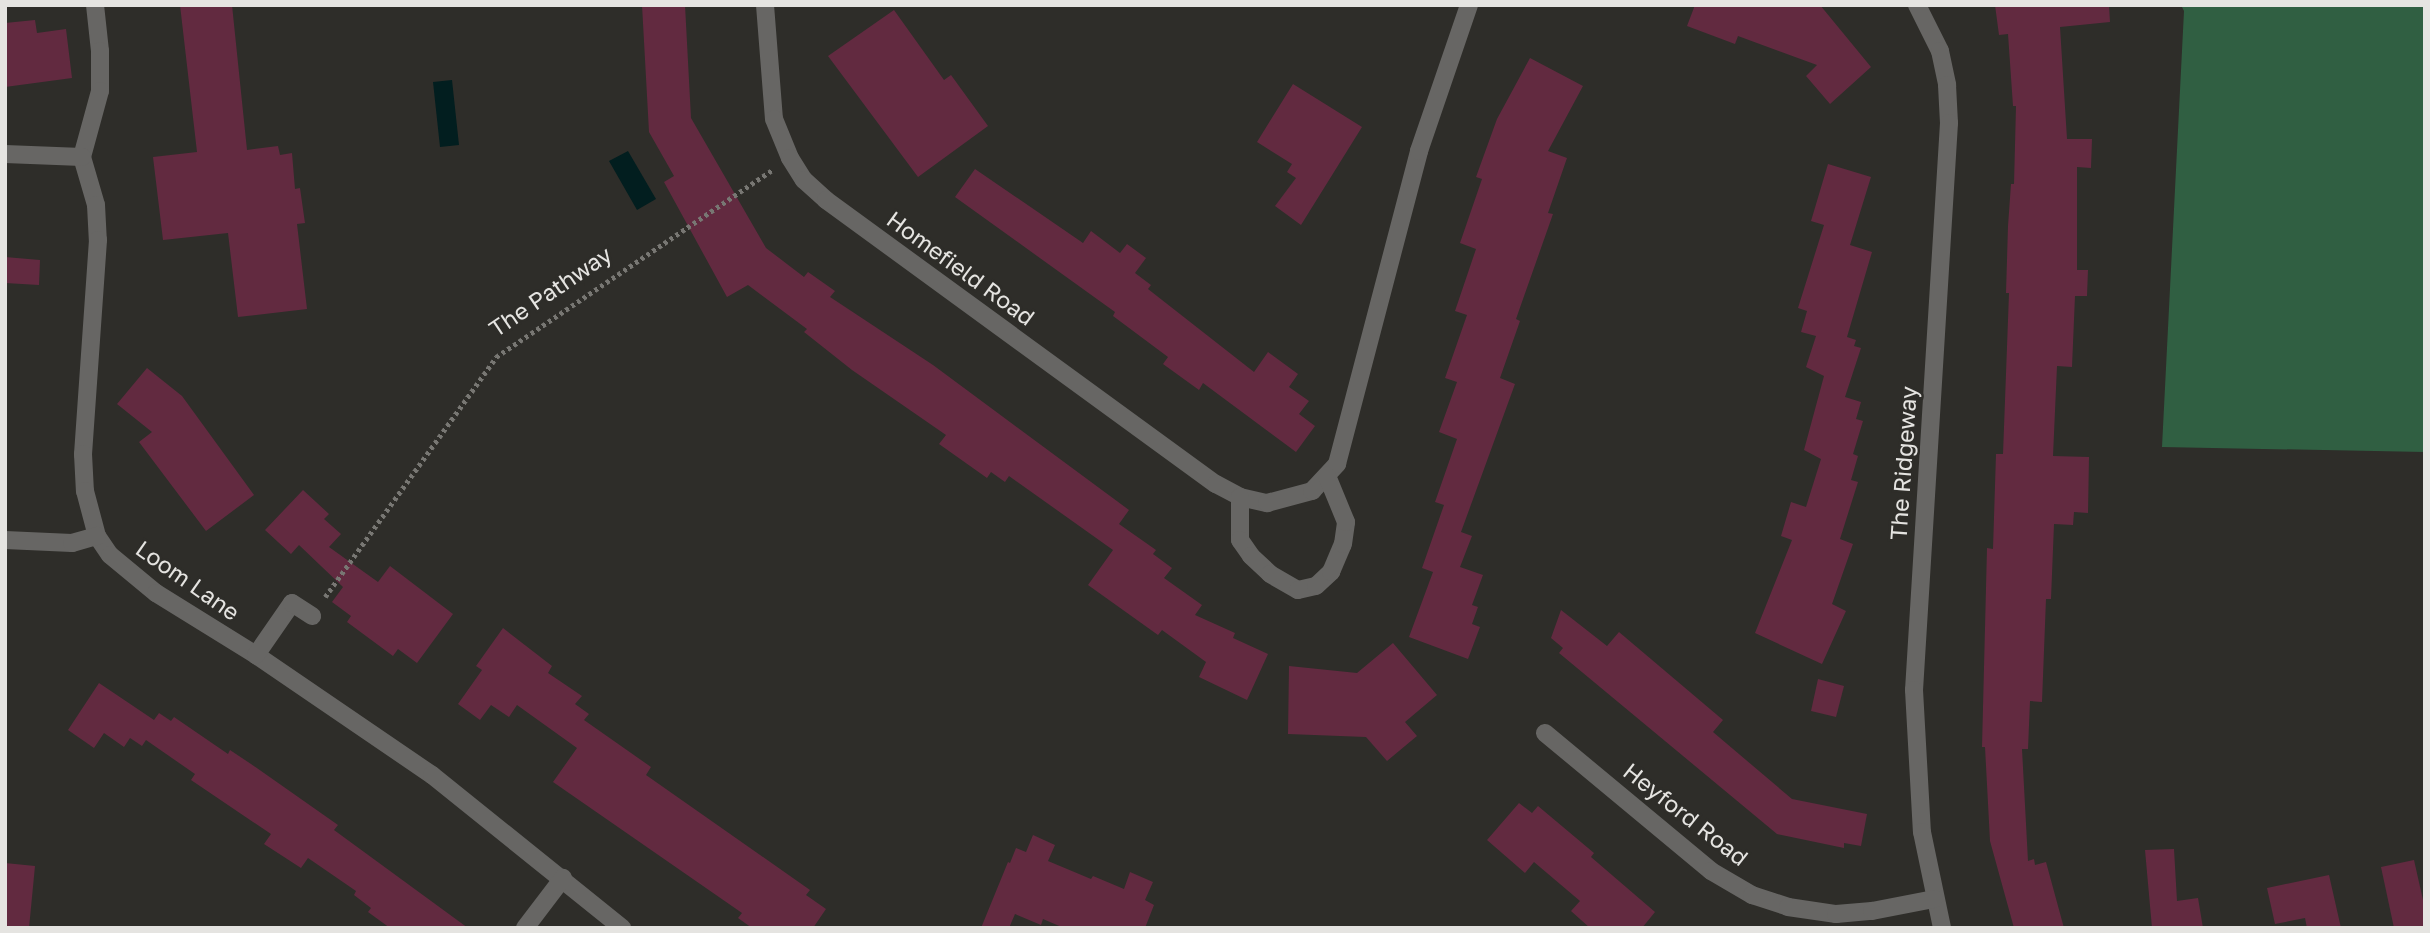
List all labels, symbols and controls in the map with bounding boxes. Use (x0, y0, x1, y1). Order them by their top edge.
street label: Homefield Road (882, 205, 1040, 331)
street label: The Pathway (484, 240, 616, 342)
street label: The Ridgeway (1884, 385, 1922, 541)
street label: Loom Lane (131, 534, 245, 626)
street label: Heyford Road (1618, 757, 1754, 871)

